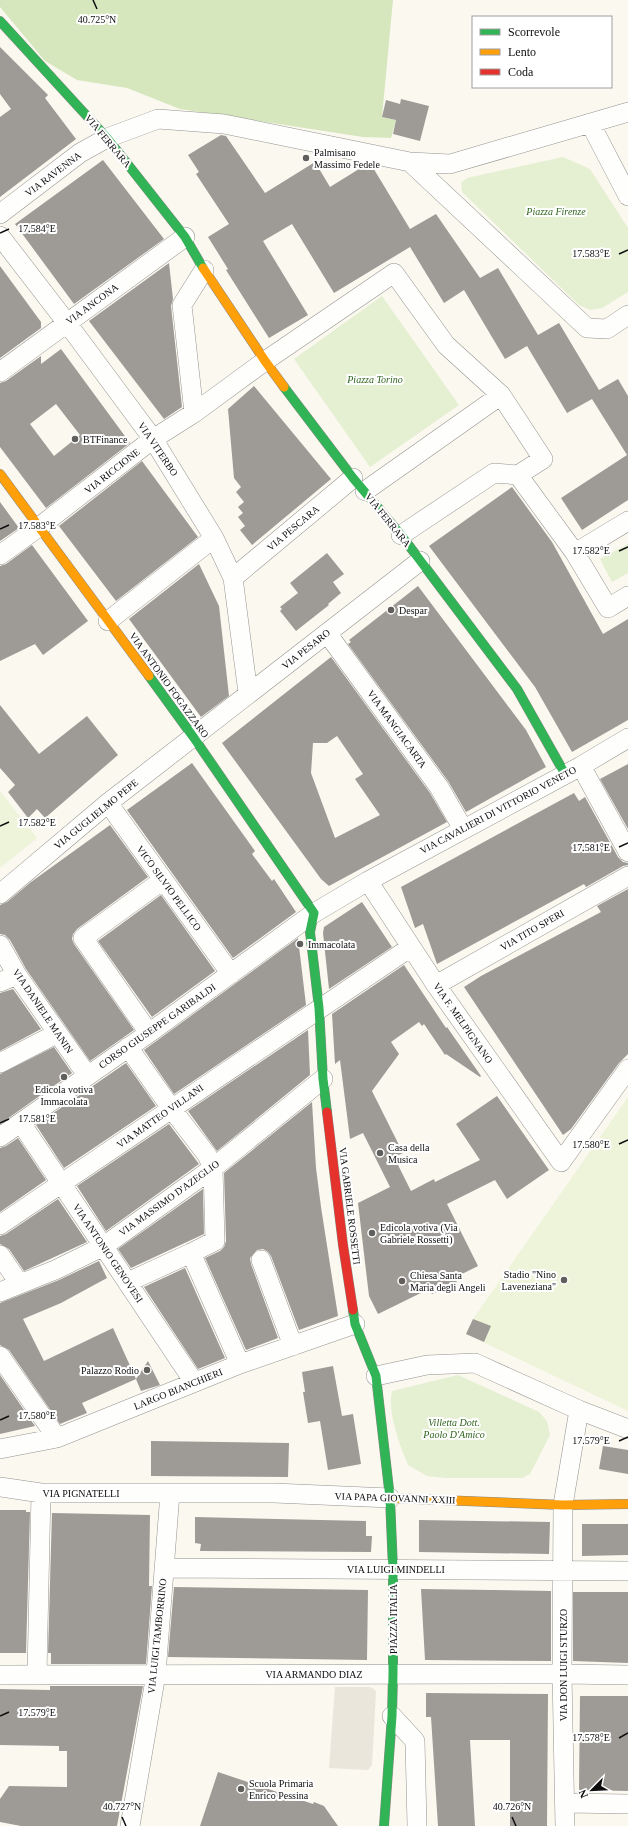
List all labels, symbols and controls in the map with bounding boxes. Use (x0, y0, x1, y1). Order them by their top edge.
text: 40.725°N (78, 14, 116, 25)
legend (472, 16, 612, 88)
text: Scorrevole (508, 25, 560, 39)
text: Lento (508, 45, 536, 59)
text: Coda (508, 65, 534, 79)
street label: VIA FERRARA (83, 112, 134, 170)
place label: Palmisano Massimo Fedele (314, 147, 380, 170)
street label: VIA RAVENNA (23, 149, 84, 199)
marker: Palmisano Massimo Fedele (301, 153, 311, 163)
park label: Piazza Firenze (525, 206, 586, 217)
text: 17.584°E (18, 223, 56, 234)
text: 17.583°E (572, 248, 610, 259)
street label: VIA ANCONA (64, 281, 121, 327)
park label: Piazza Torino (346, 374, 403, 385)
street label: VIA VITERBO (136, 420, 180, 478)
marker: BTFinance (70, 434, 80, 444)
place label: BTFinance (83, 434, 128, 445)
street label: VIA RICCIONE (82, 446, 142, 496)
street label: VIA FERRARA (363, 491, 413, 550)
street label: VIA PESCARA (265, 502, 322, 553)
text: 17.583°E (18, 520, 56, 531)
text: 17.582°E (572, 545, 610, 556)
marker: Despar (386, 605, 396, 615)
place label: Despar (399, 605, 428, 616)
street label: VIA PESARO (280, 627, 332, 671)
street label: VIA ANTONIO FOGAZZARO (127, 630, 211, 740)
street label: VIA MANGIACARTA (365, 688, 429, 771)
street label: VIA CAVALIERI DI VITTORIO VENETO (418, 764, 578, 856)
street label: VIA GUGLIELMO PEPE (52, 777, 140, 851)
text: 17.582°E (18, 817, 56, 828)
text: 17.581°E (572, 842, 610, 853)
street label: VICO SILVIO PELLICO (134, 843, 204, 933)
street label: VIA TITO SPERI (498, 907, 566, 953)
marker: Immacolata (295, 939, 305, 949)
place label: Immacolata (308, 939, 356, 950)
street label: VIA DANIELE MANIN (11, 967, 75, 1055)
street label: CORSO GIUSEPPE GARIBALDI (96, 981, 218, 1071)
street label: VIA F. MELPIGNANO (431, 981, 495, 1065)
marker: Edicola votiva Immacolata (59, 1072, 69, 1082)
street label: VIA MATTEO VILLANI (115, 1082, 205, 1150)
place label: Edicola votiva Immacolata (35, 1084, 94, 1107)
text: 17.581°E (18, 1113, 56, 1124)
text: 17.580°E (572, 1139, 610, 1150)
place label: Casa della Musica (388, 1142, 430, 1165)
street label: VIA GABRIELE ROSSETTI (337, 1147, 363, 1265)
marker: Casa della Musica (375, 1148, 385, 1158)
street label: VIA MASSIMO D'AZEGLIO (117, 1158, 221, 1238)
street label: VIA ANTONIO GENOVESI (71, 1201, 145, 1305)
place label: Edicola votiva (Via Gabriele Rossetti) (380, 1222, 458, 1246)
marker: Edicola votiva (Via Gabriele Rossetti) (367, 1228, 377, 1238)
place label: Stadio "Nino Laveneziana" (501, 1269, 556, 1292)
place label: Chiesa Santa Maria degli Angeli (410, 1270, 486, 1293)
marker: Stadio "Nino Laveneziana" (559, 1275, 569, 1285)
marker: Chiesa Santa Maria degli Angeli (397, 1276, 407, 1286)
place label: Palazzo Rodio (81, 1365, 139, 1376)
marker: Palazzo Rodio (142, 1365, 152, 1375)
street label: LARGO BIANCHIERI (132, 1366, 224, 1412)
text: 17.580°E (18, 1410, 56, 1421)
park label: Villetta Dott. Paolo D'Amico (422, 1417, 485, 1440)
text: 17.579°E (572, 1435, 610, 1446)
street label: VIA PIGNATELLI (43, 1488, 119, 1499)
street label: VIA PAPA GIOVANNI XXIII (334, 1490, 456, 1506)
street label: VIA LUIGI MINDELLI (347, 1564, 445, 1575)
street label: VIA LUIGI TAMBORRINO (145, 1578, 169, 1694)
street label: PIAZZA ITALIA (388, 1583, 399, 1654)
street label: VIA DON LUIGI STURZO (558, 1609, 569, 1721)
street label: VIA ARMANDO DIAZ (265, 1669, 363, 1680)
text: 17.579°E (18, 1707, 56, 1718)
text: 17.578°E (572, 1732, 610, 1743)
north arrow (572, 1770, 612, 1810)
place label: Scuola Primaria Enrico Pessina (249, 1778, 314, 1801)
marker: Scuola Primaria Enrico Pessina (236, 1784, 246, 1794)
text: N (576, 1788, 590, 1800)
text: 40.727°N (103, 1801, 141, 1812)
text: 40.726°N (493, 1801, 531, 1812)

